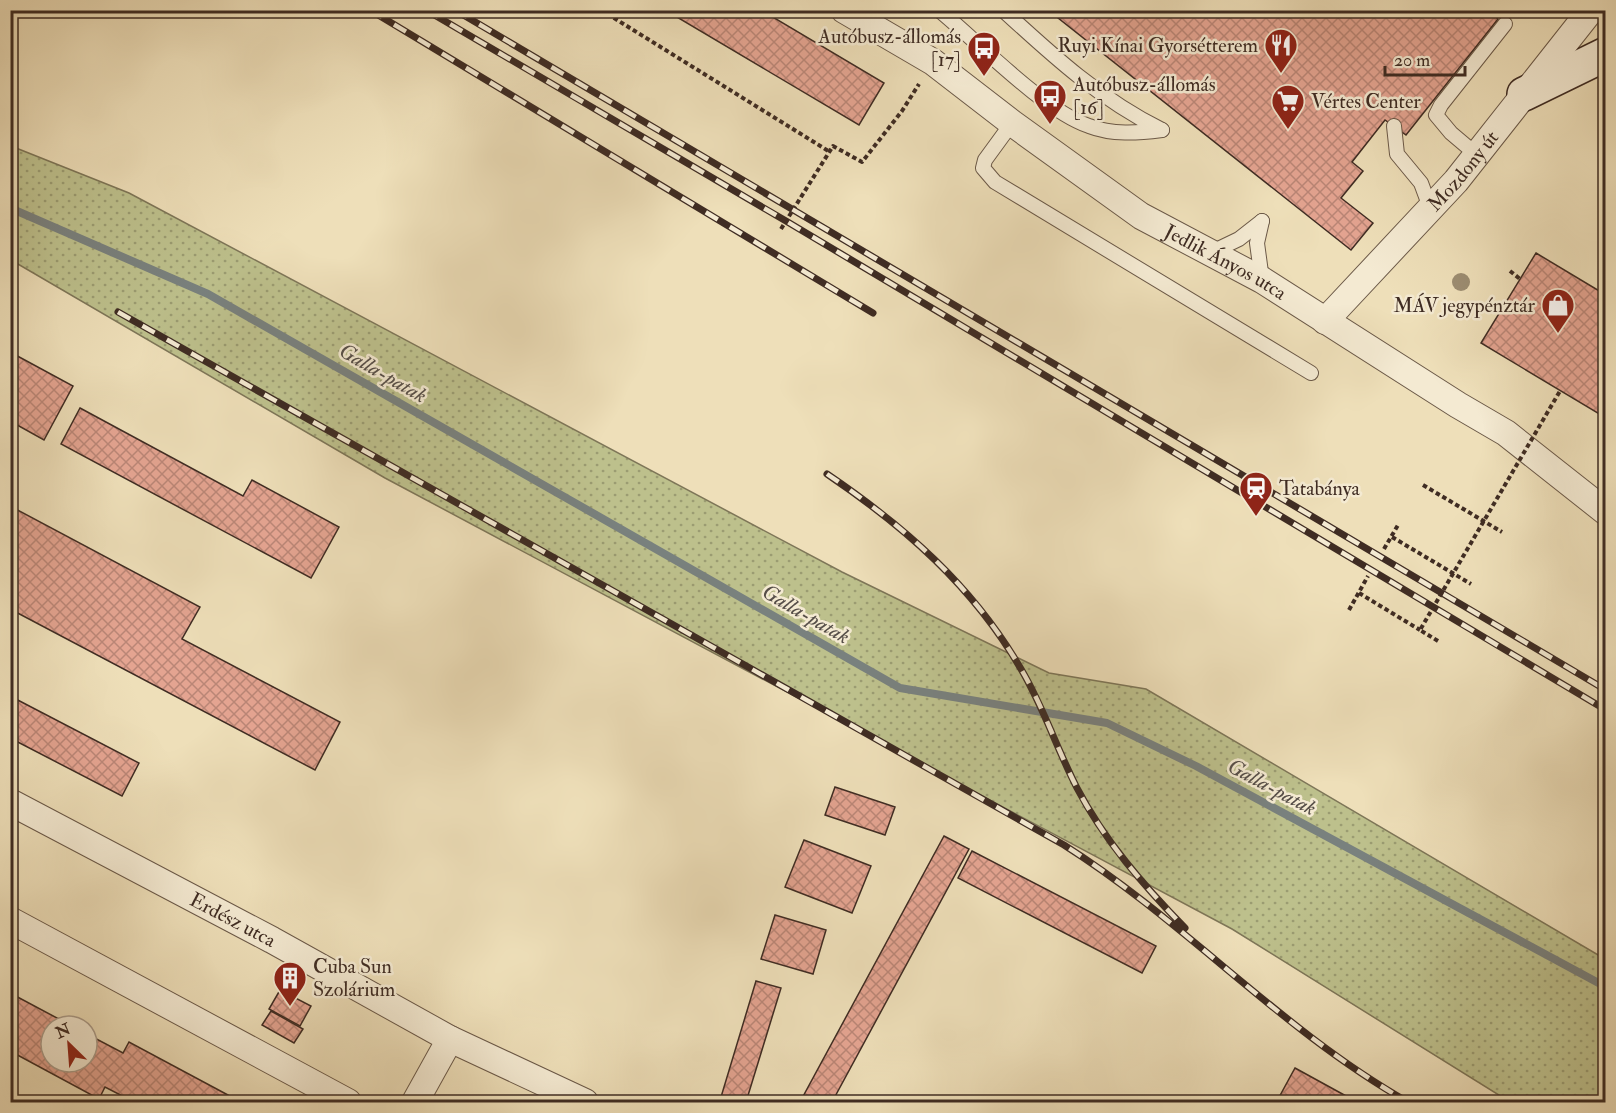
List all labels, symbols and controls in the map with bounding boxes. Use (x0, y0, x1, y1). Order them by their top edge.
place label: Autóbusz-állomás [17] (817, 24, 961, 72)
restaurant icon: Ruyi Kínai Gyorsétterem (1263, 27, 1299, 74)
bus stop icon: Autóbusz-állomás [17] (966, 30, 1002, 77)
place label: Ruyi Kínai Gyorsétterem (1057, 33, 1258, 58)
scale bar (1385, 39, 1464, 77)
text: 20 m (1394, 49, 1430, 72)
place label: Autóbusz-állomás [16] (1072, 72, 1216, 120)
bus stop icon: Autóbusz-állomás [16] (1032, 78, 1068, 125)
supermarket icon: Vértes Center (1270, 83, 1306, 130)
place label: Vértes Center (1311, 89, 1421, 114)
street label: Mozdony út (1422, 125, 1504, 217)
street label: Jedlik Ányos utca (1159, 218, 1292, 306)
shop icon: MÁV jegypénztár (1540, 287, 1576, 334)
place label: MÁV jegypénztár (1393, 292, 1536, 319)
water label: Galla-patak (334, 338, 431, 409)
station icon: Tatabánya (1238, 470, 1274, 517)
place label: Tatabánya (1279, 476, 1360, 501)
water label: Galla-patak (757, 579, 854, 650)
water label: Galla-patak (1223, 753, 1321, 822)
street label: Erdész utca (185, 887, 281, 953)
place label: Cuba Sun Szolárium (313, 954, 396, 1002)
building icon: Cuba Sun Szolárium (272, 960, 308, 1007)
north arrow (39, 1014, 99, 1074)
text: N (51, 1019, 74, 1044)

